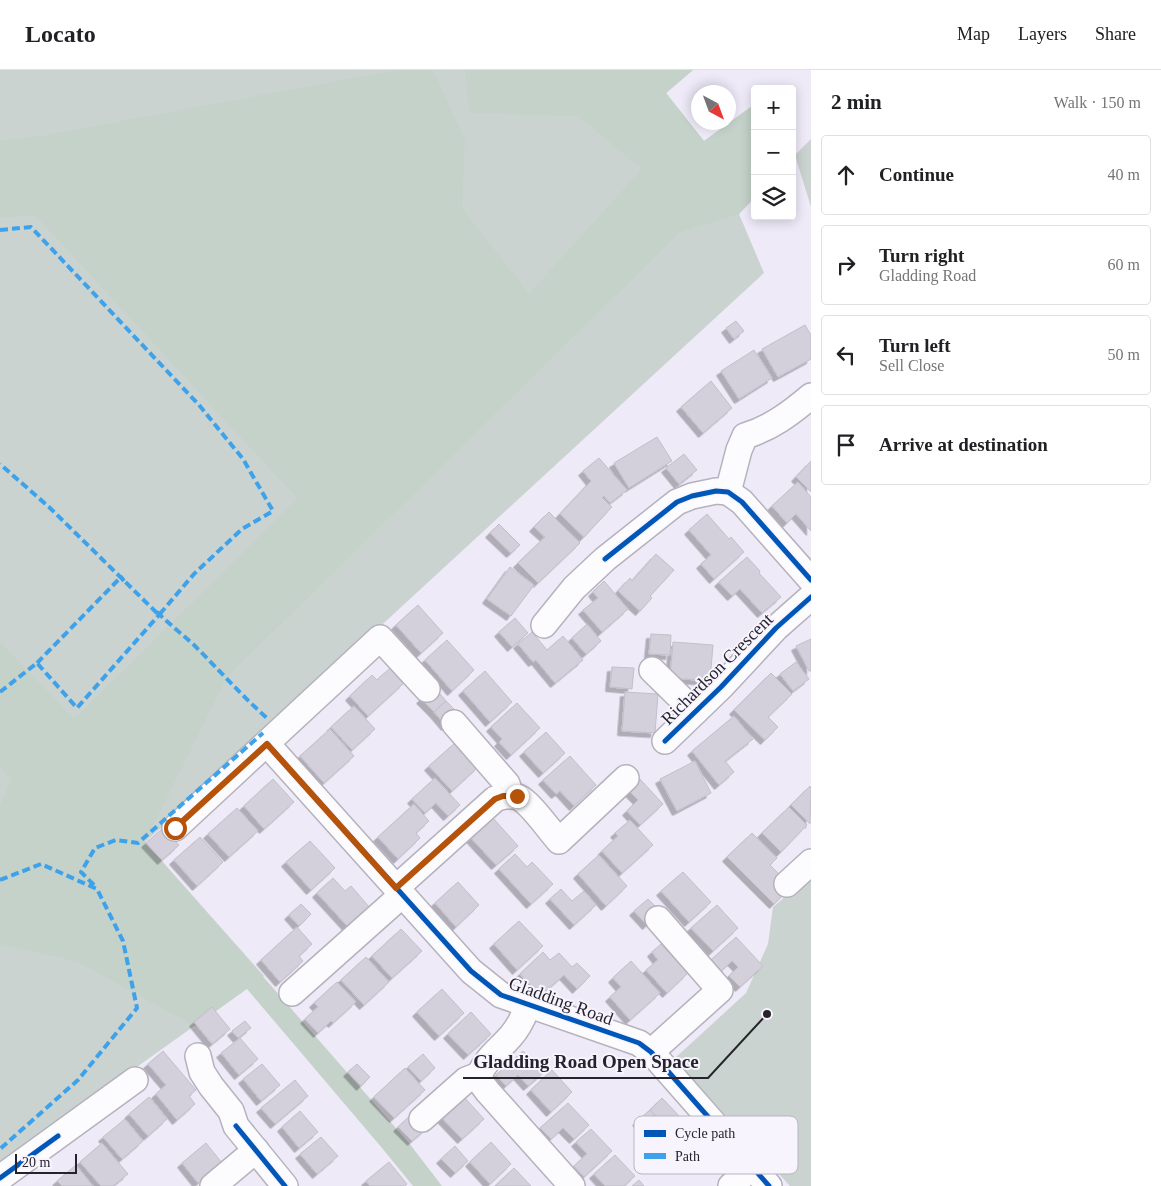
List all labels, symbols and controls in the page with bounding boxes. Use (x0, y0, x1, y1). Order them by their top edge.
text: Locato (25, 21, 96, 47)
text: Map (957, 24, 990, 44)
text: Layers (1018, 24, 1067, 44)
text: Share (1095, 24, 1136, 44)
north arrow (691, 85, 736, 130)
map controls (751, 85, 796, 220)
button: + (751, 85, 796, 130)
text: 2 min (831, 90, 882, 114)
text: Walk · 150 m (1054, 94, 1141, 111)
button: − (751, 130, 796, 175)
icon: ahead (832, 161, 860, 189)
text: Continue (879, 164, 954, 185)
text: 40 m (1108, 166, 1140, 183)
button: layers (751, 175, 796, 220)
text: Turn right (879, 245, 964, 266)
icon: right (832, 251, 860, 279)
text: 60 m (1108, 256, 1140, 273)
text: Gladding Road (879, 267, 976, 284)
text: Turn left (879, 335, 951, 356)
icon: left (832, 341, 860, 369)
text: 50 m (1108, 346, 1140, 363)
text: Sell Close (879, 357, 944, 374)
icon: arrive (832, 431, 860, 459)
text: Arrive at destination (879, 434, 1048, 455)
street label: Richardson Crescent (657, 609, 777, 729)
route end (506, 785, 529, 808)
route start (164, 817, 187, 840)
street label: Gladding Road (506, 973, 616, 1029)
callout: Gladding Road Open Space (463, 1044, 708, 1078)
text: Gladding Road Open Space (473, 1051, 699, 1072)
legend (634, 1116, 798, 1174)
text: Cycle path (675, 1126, 735, 1141)
text: Path (675, 1149, 700, 1164)
scale bar (15, 1151, 78, 1174)
text: 20 m (22, 1155, 50, 1170)

